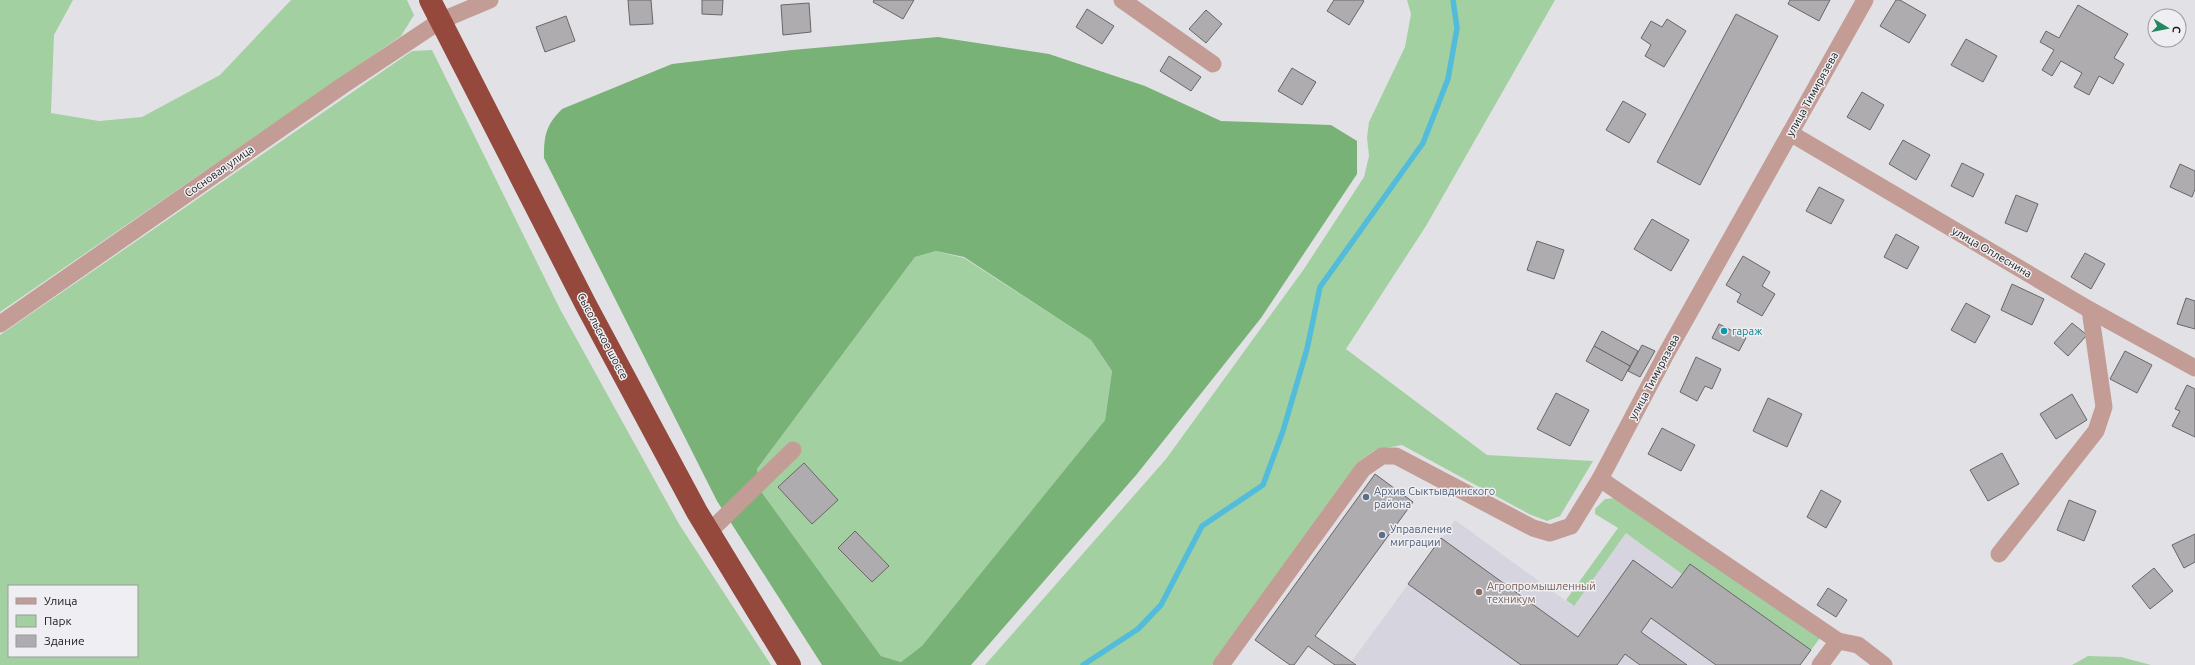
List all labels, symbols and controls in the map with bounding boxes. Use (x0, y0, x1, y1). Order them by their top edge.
north arrow (2147, 8, 2187, 48)
text: С (2170, 25, 2183, 34)
street label: улица Тимирязева (1784, 50, 1840, 138)
street label: Сосновая улица (182, 143, 256, 199)
street label: улица Оплеснина (1950, 224, 2034, 280)
street label: Сысольское шоссе (575, 291, 631, 381)
place label: гараж (1732, 325, 1762, 337)
marker: гараж (1719, 326, 1729, 336)
street label: улица Тимирязева (1627, 332, 1681, 422)
place label: Архив Сыктывдинского района (1374, 485, 1495, 510)
marker: Архив Сыктывдинского района (1361, 492, 1371, 502)
place label: Управление миграции (1390, 523, 1452, 548)
marker: Управление миграции (1377, 530, 1387, 540)
place label: Агропромышленный техникум (1487, 580, 1596, 605)
legend (8, 585, 138, 657)
marker: Агропромышленный техникум (1474, 587, 1484, 597)
text: Улица (44, 594, 77, 607)
text: Парк (44, 614, 72, 627)
text: Здание (44, 634, 85, 647)

